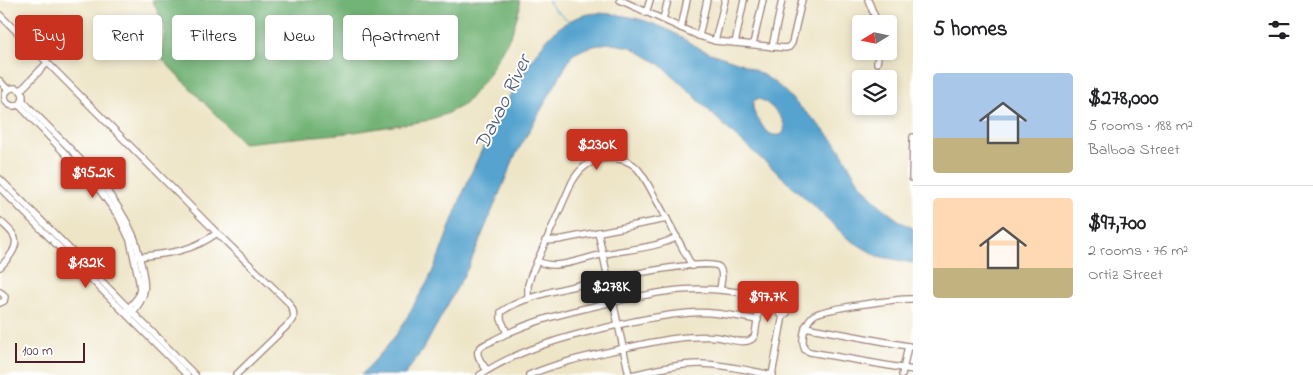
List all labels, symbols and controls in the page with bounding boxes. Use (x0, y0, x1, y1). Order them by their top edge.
chip: Buy (15, 15, 83, 60)
chip: Rent (93, 15, 162, 60)
chip: Filters (172, 15, 255, 60)
chip: New (265, 15, 333, 60)
chip: Apartment (343, 15, 458, 60)
north arrow (852, 15, 898, 60)
map controls (852, 15, 897, 115)
text: 5 homes (933, 15, 1008, 45)
icon: filters (1265, 16, 1293, 44)
water label: Davao River (468, 48, 541, 156)
button: layers (852, 70, 897, 115)
text: $278,000 (1088, 84, 1159, 114)
icon: home (973, 93, 1033, 153)
text: 5 rooms · 188 m² (1088, 114, 1193, 138)
pin: $230K (562, 128, 632, 171)
text: $230K (578, 133, 616, 157)
text: Balboa Street (1088, 138, 1180, 162)
pin: $95.2K (52, 156, 134, 199)
text: $95.2K (72, 161, 114, 185)
text: $97,700 (1088, 209, 1146, 239)
icon: home (973, 218, 1033, 278)
text: 2 rooms · 76 m² (1088, 239, 1188, 263)
pin: $132K (51, 246, 121, 289)
text: $132K (67, 251, 105, 275)
text: Ortiz Street (1088, 263, 1163, 287)
pin: $278K (576, 270, 646, 313)
text: $278K (592, 275, 630, 299)
pin: $97.7K (727, 280, 809, 323)
text: $97.7K (749, 285, 787, 309)
scale bar (15, 340, 85, 363)
text: 100 m (22, 341, 53, 362)

